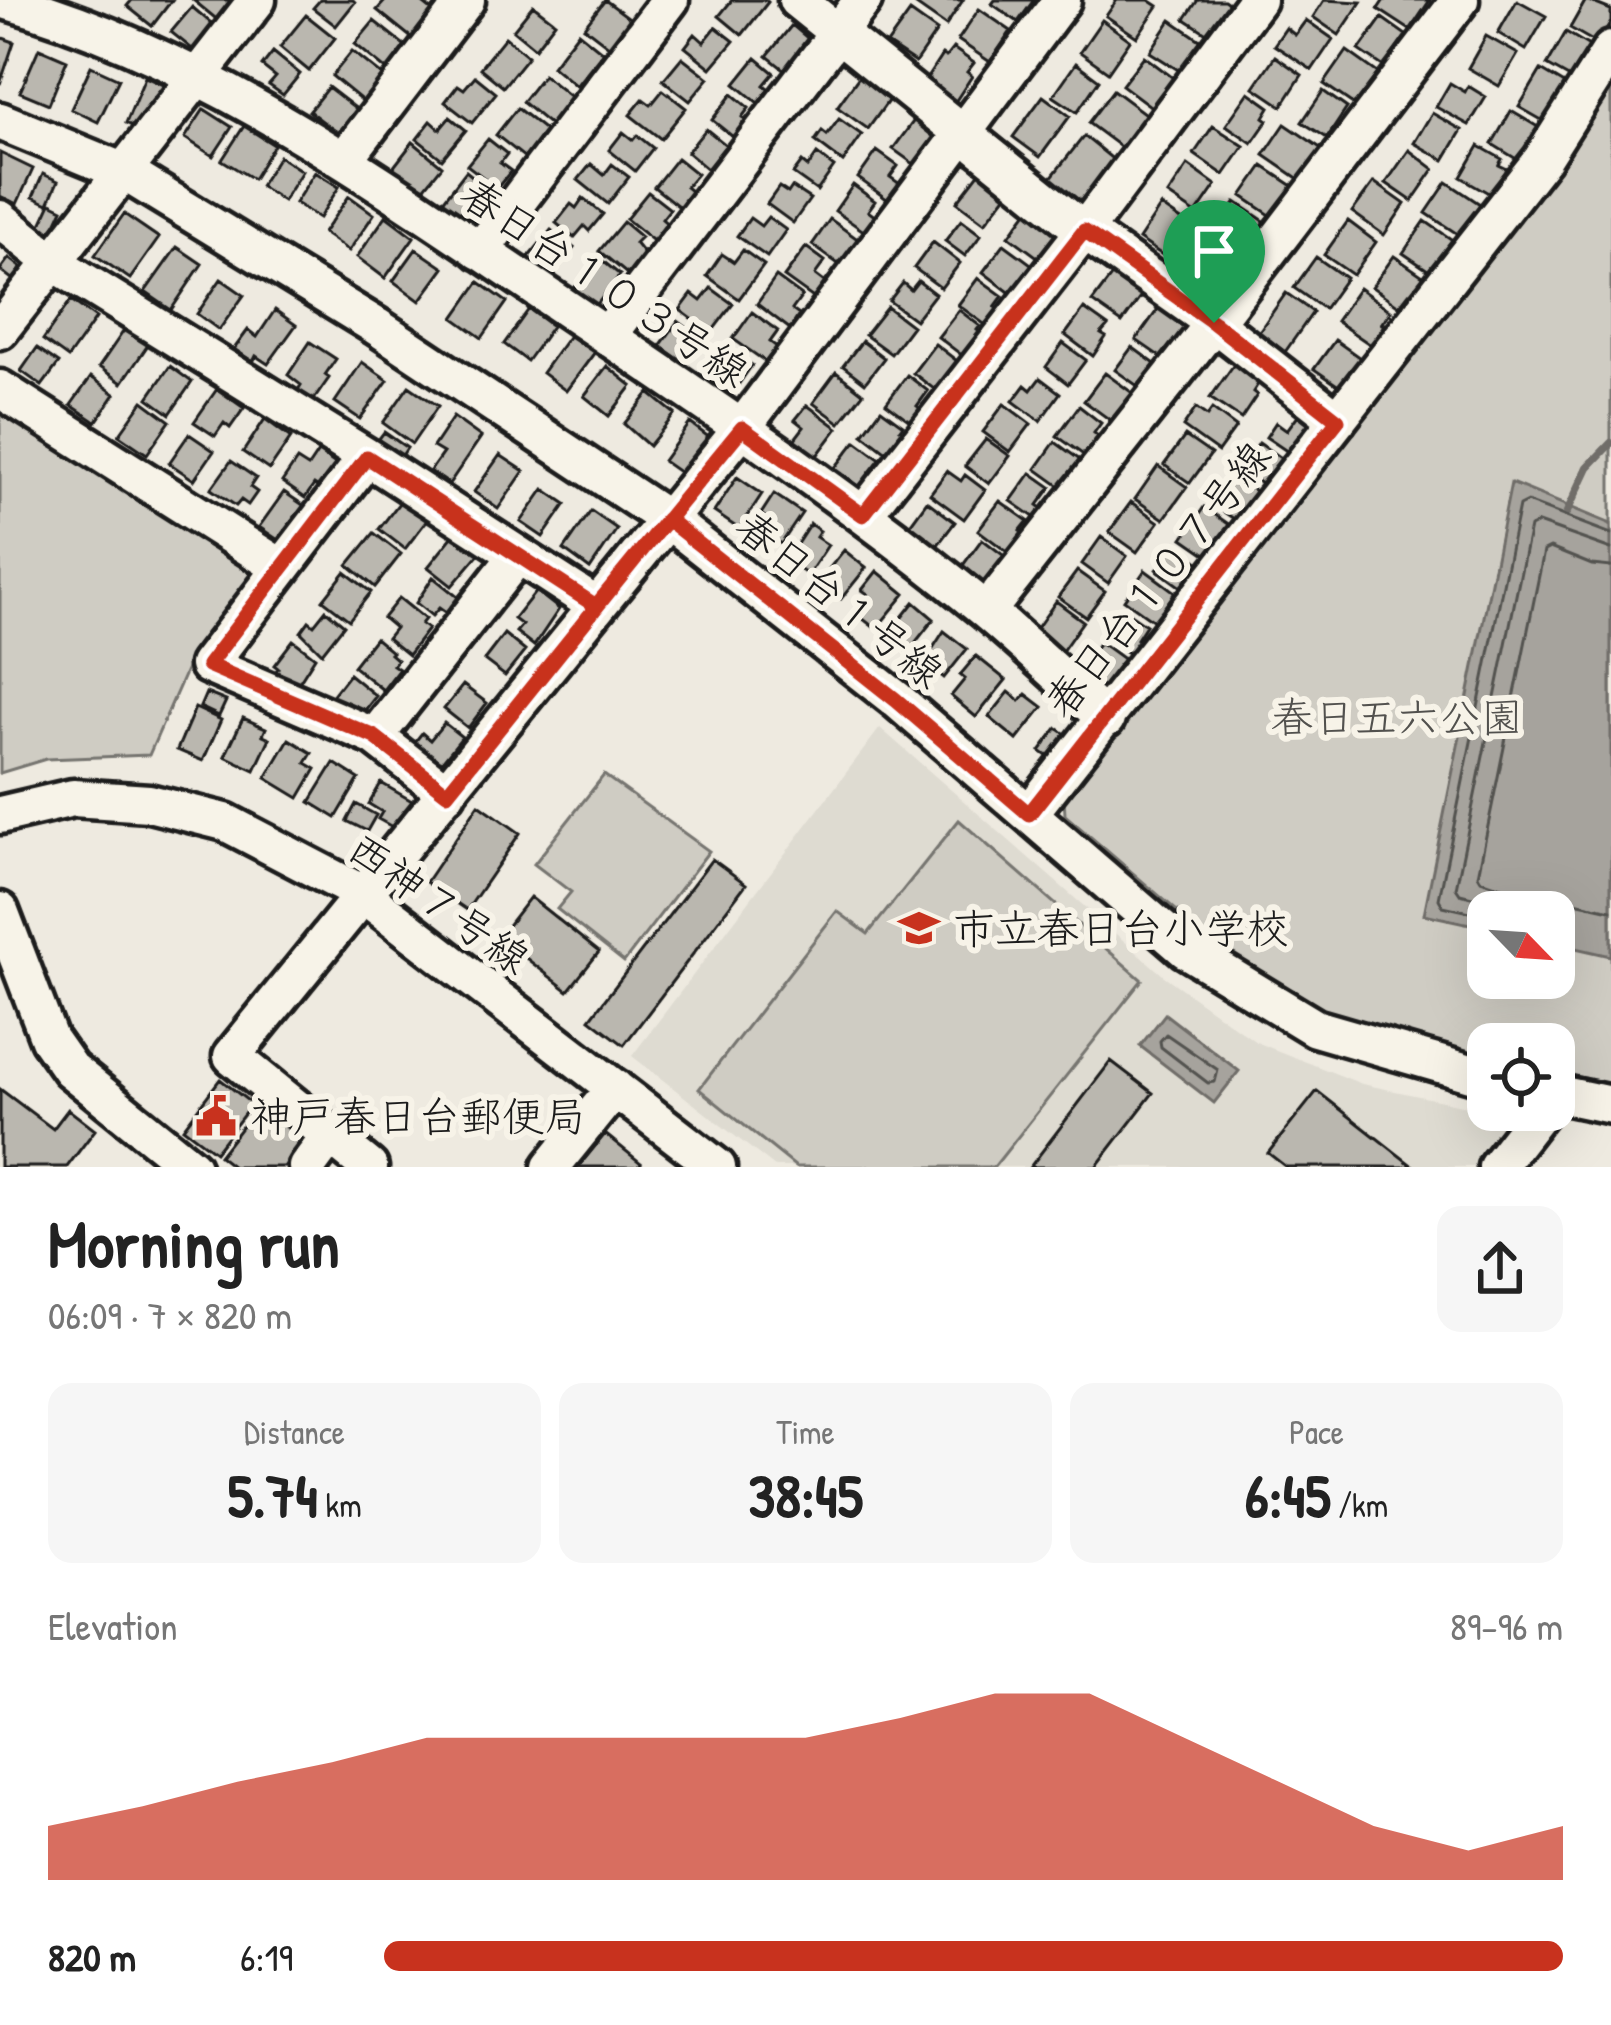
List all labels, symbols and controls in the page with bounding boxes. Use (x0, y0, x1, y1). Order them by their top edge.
street label: 春日台１０３号線 (450, 164, 761, 399)
pin (1163, 200, 1265, 323)
icon: arrive (1181, 218, 1247, 284)
street label: 春日台１０７号線 (1031, 429, 1283, 729)
street label: 春日台１号線 (724, 497, 956, 700)
park label: 春日五六公園 (1271, 688, 1523, 745)
street label: 西神７号線 (337, 819, 542, 986)
north arrow (1467, 891, 1575, 999)
map controls (1467, 891, 1575, 1131)
place label: 市立春日台小学校 (953, 899, 1289, 956)
school or university icon: 市立春日台小学校 (896, 905, 942, 951)
button: locate (1467, 1023, 1575, 1131)
place label: 神戸春日台郵便局 (250, 1087, 586, 1144)
public building icon: 神戸春日台郵便局 (193, 1093, 239, 1139)
text: Morning run (48, 1198, 340, 1288)
button: share (1437, 1206, 1563, 1332)
text: 06:09 · 7 × 820 m (48, 1288, 292, 1341)
text: Distance (244, 1410, 345, 1454)
text: Time (776, 1410, 835, 1454)
text: Pace (1289, 1410, 1344, 1454)
text: 5.74 (227, 1454, 318, 1536)
text: 38:45 (748, 1454, 863, 1536)
text: 6:45 (1245, 1454, 1331, 1536)
text: km (318, 1483, 362, 1527)
text: /km (1331, 1483, 1388, 1527)
text: Elevation (48, 1599, 178, 1652)
text: 89–96 m (1450, 1599, 1563, 1652)
text: 820 m (48, 1930, 136, 1983)
text: 6:19 (240, 1930, 293, 1983)

